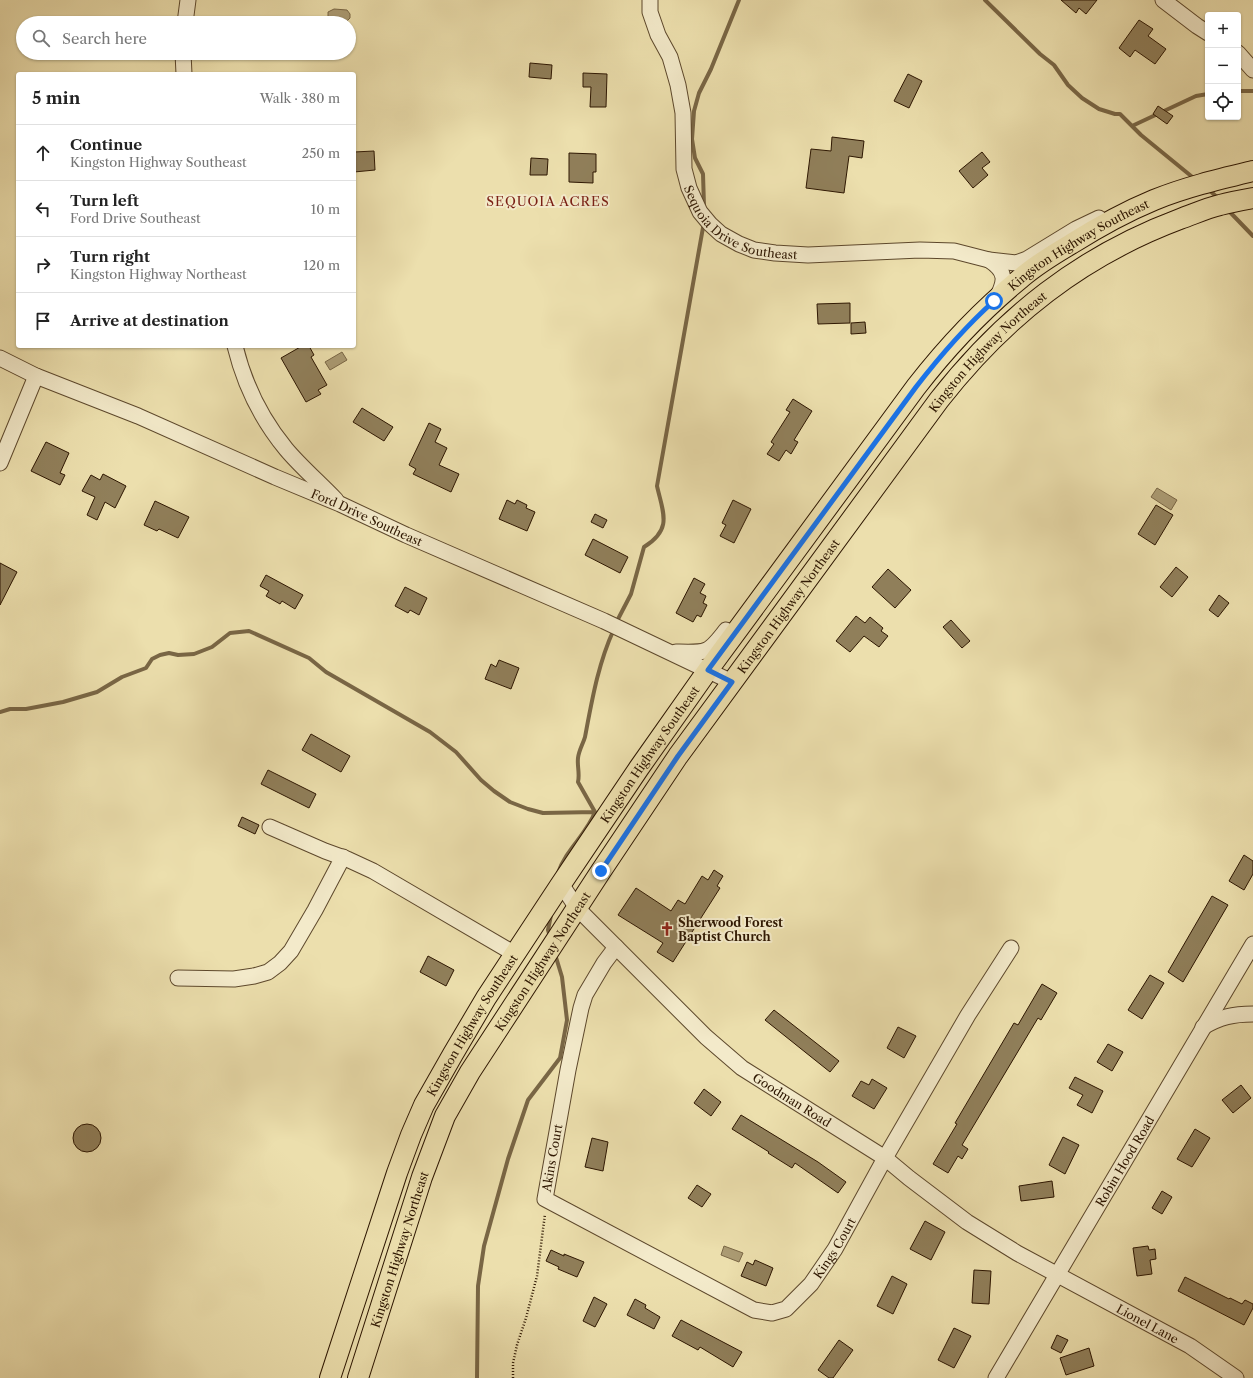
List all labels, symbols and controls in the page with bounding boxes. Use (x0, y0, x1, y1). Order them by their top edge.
map controls (1205, 12, 1241, 120)
button: + (1205, 12, 1241, 48)
search box (16, 16, 356, 60)
icon: search (30, 27, 52, 49)
text: Search here (62, 29, 147, 48)
button: − (1205, 48, 1241, 84)
button: locate (1205, 84, 1241, 120)
text: 5 min (32, 88, 80, 108)
text: Walk · 380 m (260, 90, 340, 106)
text: Continue (70, 135, 142, 154)
icon: ahead (32, 142, 54, 164)
text: 250 m (302, 145, 340, 161)
text: Kingston Highway Southeast (70, 154, 247, 170)
street label: Sequoia Drive Southeast (681, 183, 799, 262)
text: Turn left (70, 191, 139, 210)
district label: SEQUOIA ACRES (486, 193, 610, 209)
street label: Kingston Highway Southeast (1005, 195, 1152, 293)
icon: left (32, 198, 54, 220)
text: 10 m (311, 201, 340, 217)
text: Ford Drive Southeast (70, 210, 201, 226)
text: Turn right (70, 247, 150, 266)
icon: right (32, 254, 54, 276)
text: 120 m (303, 257, 340, 273)
text: Kingston Highway Northeast (70, 266, 247, 282)
street label: Kingston Highway Northeast (925, 287, 1050, 415)
route start (985, 292, 1003, 310)
icon: arrive (32, 310, 54, 332)
text: Arrive at destination (70, 311, 229, 330)
street label: Ford Drive Southeast (309, 485, 426, 549)
street label: Kingston Highway Northeast (734, 535, 843, 676)
street label: Kingston Highway Southeast (597, 682, 702, 826)
route end (592, 862, 610, 880)
street label: Kingston Highway Northeast (491, 888, 593, 1034)
place label: Sherwood Forest Baptist Church (678, 915, 783, 944)
church icon: Sherwood Forest Baptist Church (659, 921, 675, 937)
street label: Kingston Highway Southeast (423, 951, 521, 1099)
street label: Goodman Road (750, 1069, 835, 1130)
street label: Robin Hood Road (1092, 1113, 1157, 1209)
street label: Akins Court (538, 1122, 565, 1194)
street label: Kingston Highway Northeast (367, 1168, 431, 1329)
street label: Kings Court (810, 1214, 859, 1281)
street label: Lionel Lane (1114, 1300, 1182, 1346)

